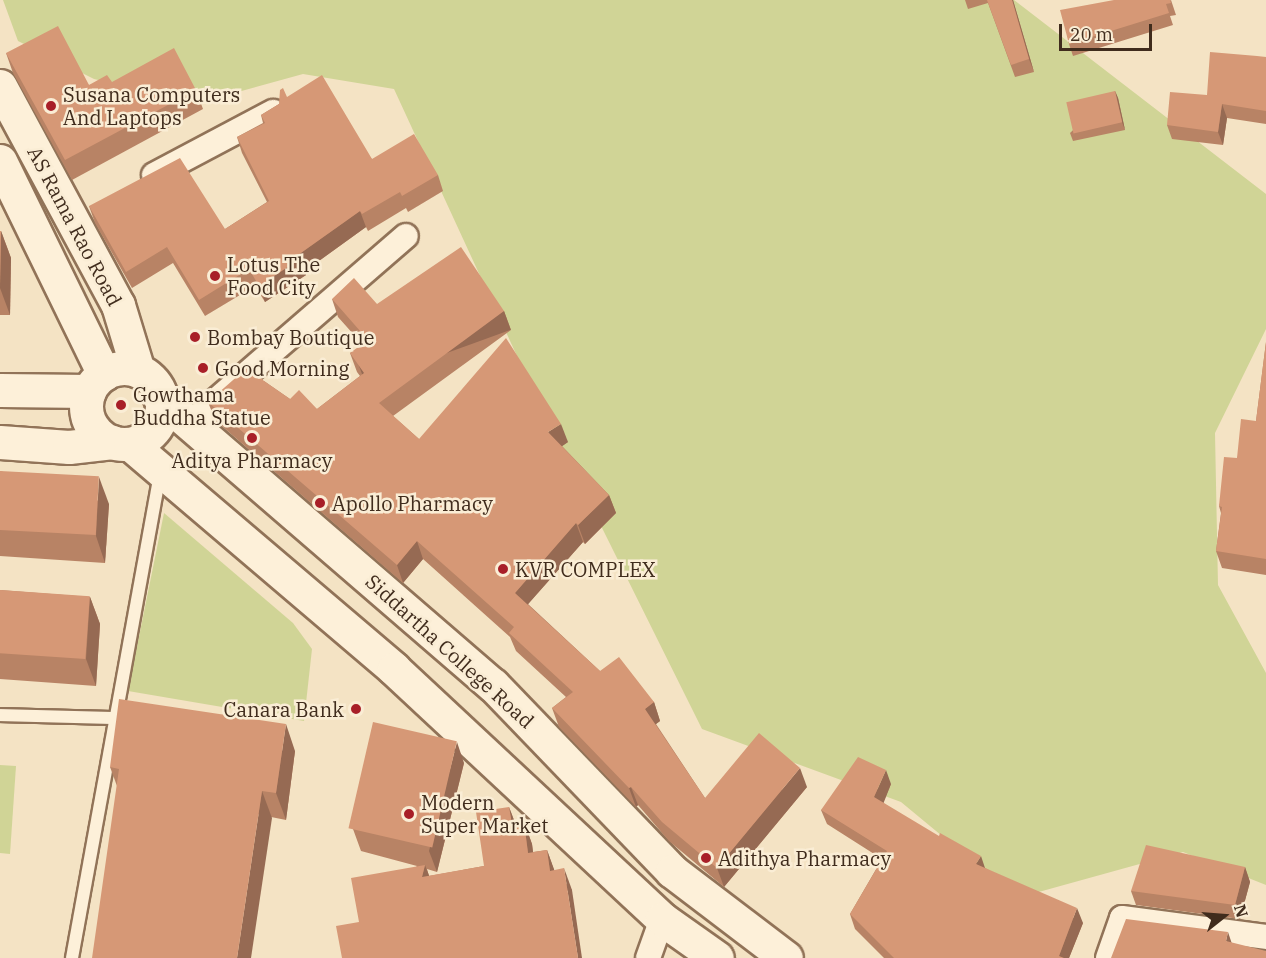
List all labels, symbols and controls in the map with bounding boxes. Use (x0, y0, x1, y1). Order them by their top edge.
scale bar (1062, 12, 1155, 50)
text: 20 m (1070, 23, 1113, 46)
place label: Susana Computers And Laptops (63, 83, 240, 130)
marker: Susana Computers And Laptops (44, 99, 58, 113)
street label: AS Rama Rao Road (23, 142, 127, 310)
place label: Lotus The Food City (227, 252, 320, 299)
marker: Lotus The Food City (208, 269, 222, 283)
place label: Bombay Boutique (207, 325, 374, 349)
marker: Bombay Boutique (188, 330, 202, 344)
place label: Good Morning (215, 356, 349, 380)
marker: Good Morning (196, 361, 210, 375)
place label: Gowthama Buddha Statue (133, 382, 271, 429)
marker: Gowthama Buddha Statue (114, 398, 128, 412)
marker: Aditya Pharmacy (245, 431, 259, 445)
place label: Aditya Pharmacy (172, 448, 332, 472)
place label: Apollo Pharmacy (332, 491, 493, 515)
marker: Apollo Pharmacy (313, 496, 327, 510)
place label: KVR COMPLEX (515, 557, 655, 581)
marker: KVR COMPLEX (496, 562, 510, 576)
street label: Siddartha College Road (361, 569, 539, 733)
place label: Canara Bank (223, 697, 344, 721)
marker: Canara Bank (349, 702, 363, 716)
place label: Modern Super Market (421, 790, 548, 837)
marker: Modern Super Market (402, 807, 416, 821)
place label: Adithya Pharmacy (718, 846, 891, 870)
marker: Adithya Pharmacy (699, 851, 713, 865)
north arrow (1194, 886, 1254, 946)
text: N (1230, 902, 1253, 920)

